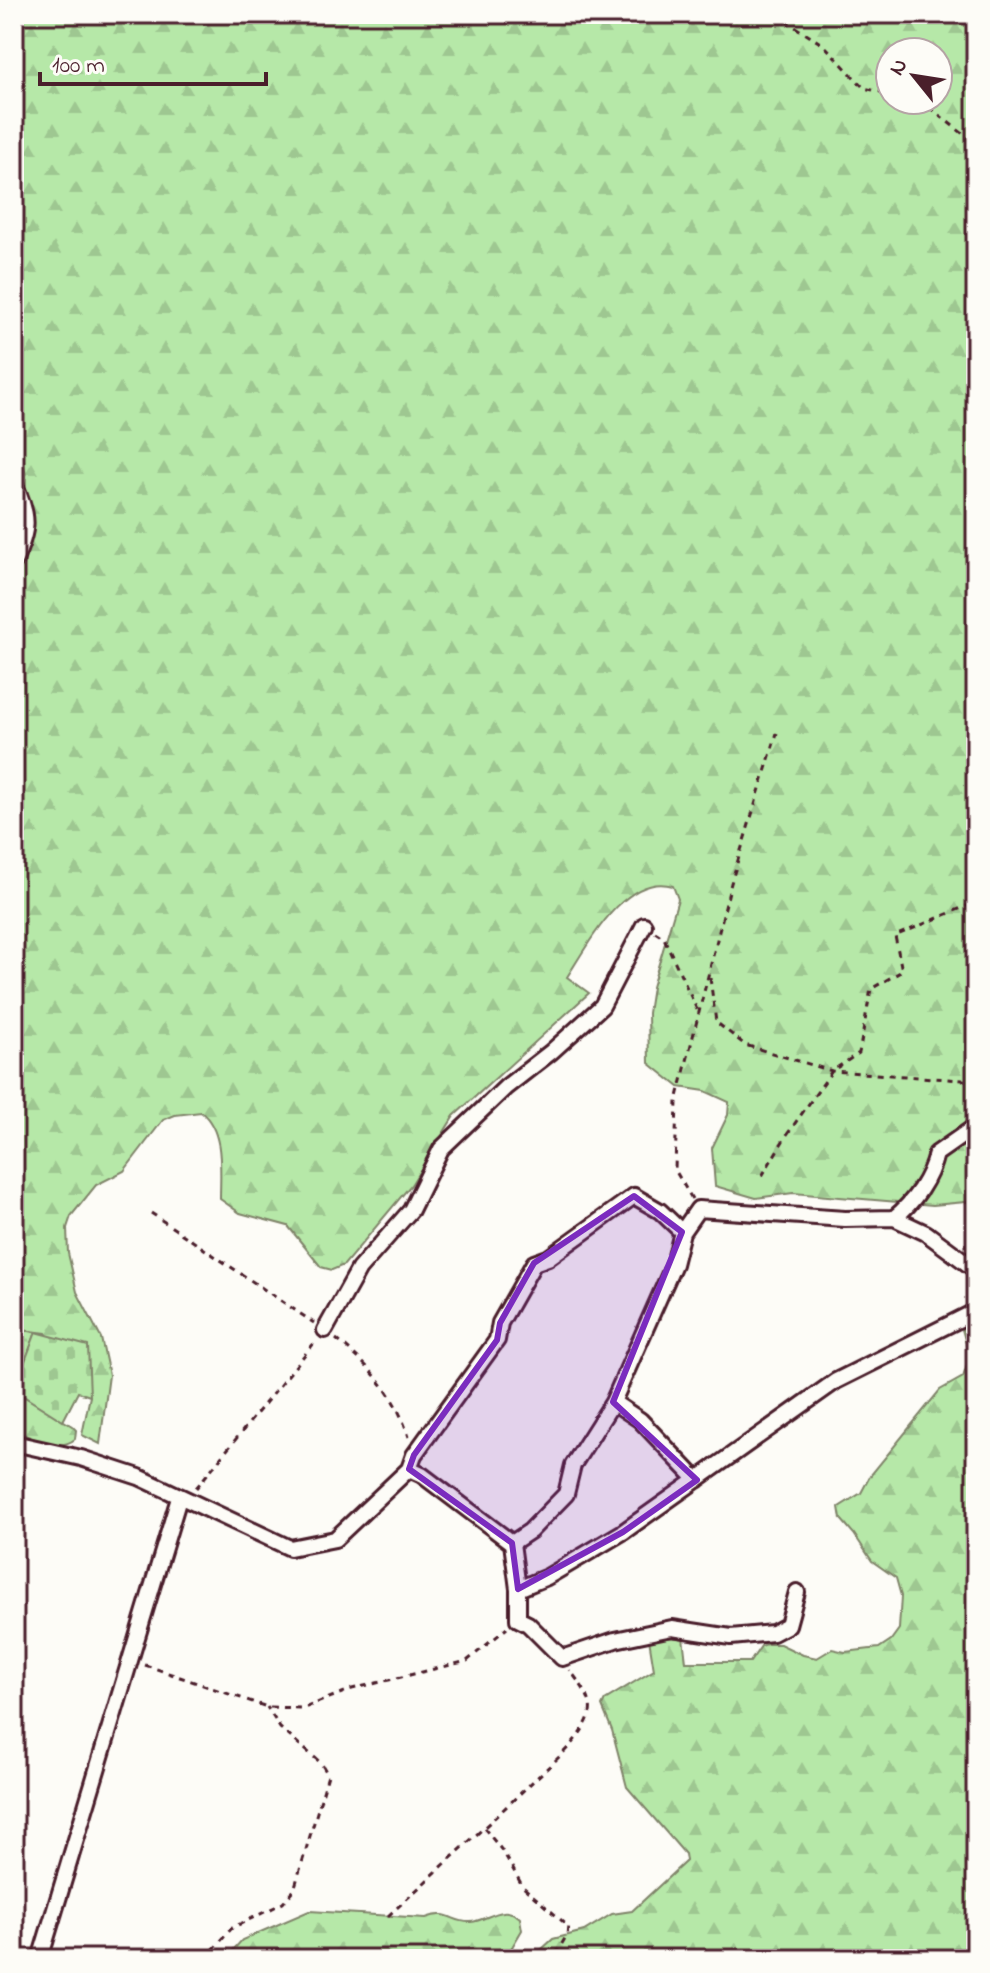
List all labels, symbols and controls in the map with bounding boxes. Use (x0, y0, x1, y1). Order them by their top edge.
scale bar (40, 36, 266, 86)
north arrow (874, 36, 954, 116)
text: 100 m (52, 49, 105, 84)
text: N (882, 53, 917, 82)

